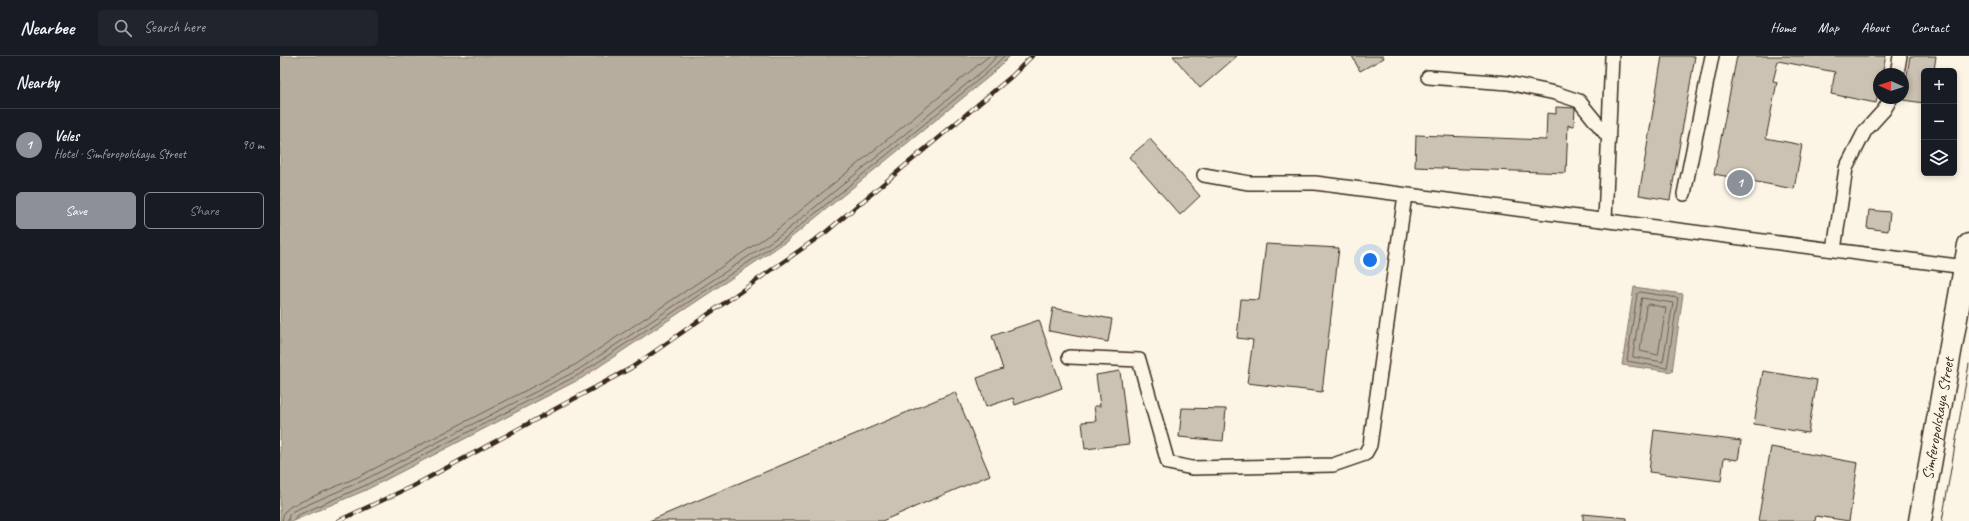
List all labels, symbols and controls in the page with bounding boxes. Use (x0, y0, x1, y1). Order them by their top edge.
search box (98, 10, 378, 46)
text: Nearbee (20, 16, 74, 40)
icon: search (112, 17, 134, 39)
text: Search here (144, 18, 205, 37)
text: Home (1770, 19, 1796, 36)
text: Map (1818, 19, 1839, 36)
text: About (1861, 19, 1889, 36)
text: Contact (1911, 19, 1949, 36)
north arrow (1873, 68, 1909, 104)
map controls (1921, 68, 1957, 176)
button: + (1921, 68, 1957, 104)
text: Nearby (16, 72, 59, 93)
button: − (1921, 104, 1957, 140)
text: Veles (54, 127, 79, 146)
text: 1 (26, 137, 32, 153)
text: 90 m (242, 137, 264, 153)
button: layers (1921, 140, 1957, 176)
text: Hotel · Simferopolskaya Street (54, 146, 186, 162)
pin: 1 (1727, 168, 1753, 198)
button: Save (16, 192, 136, 229)
button: Share (144, 192, 264, 229)
your location (1360, 250, 1380, 270)
street label: Simferopolskaya Street (1917, 354, 1959, 481)

